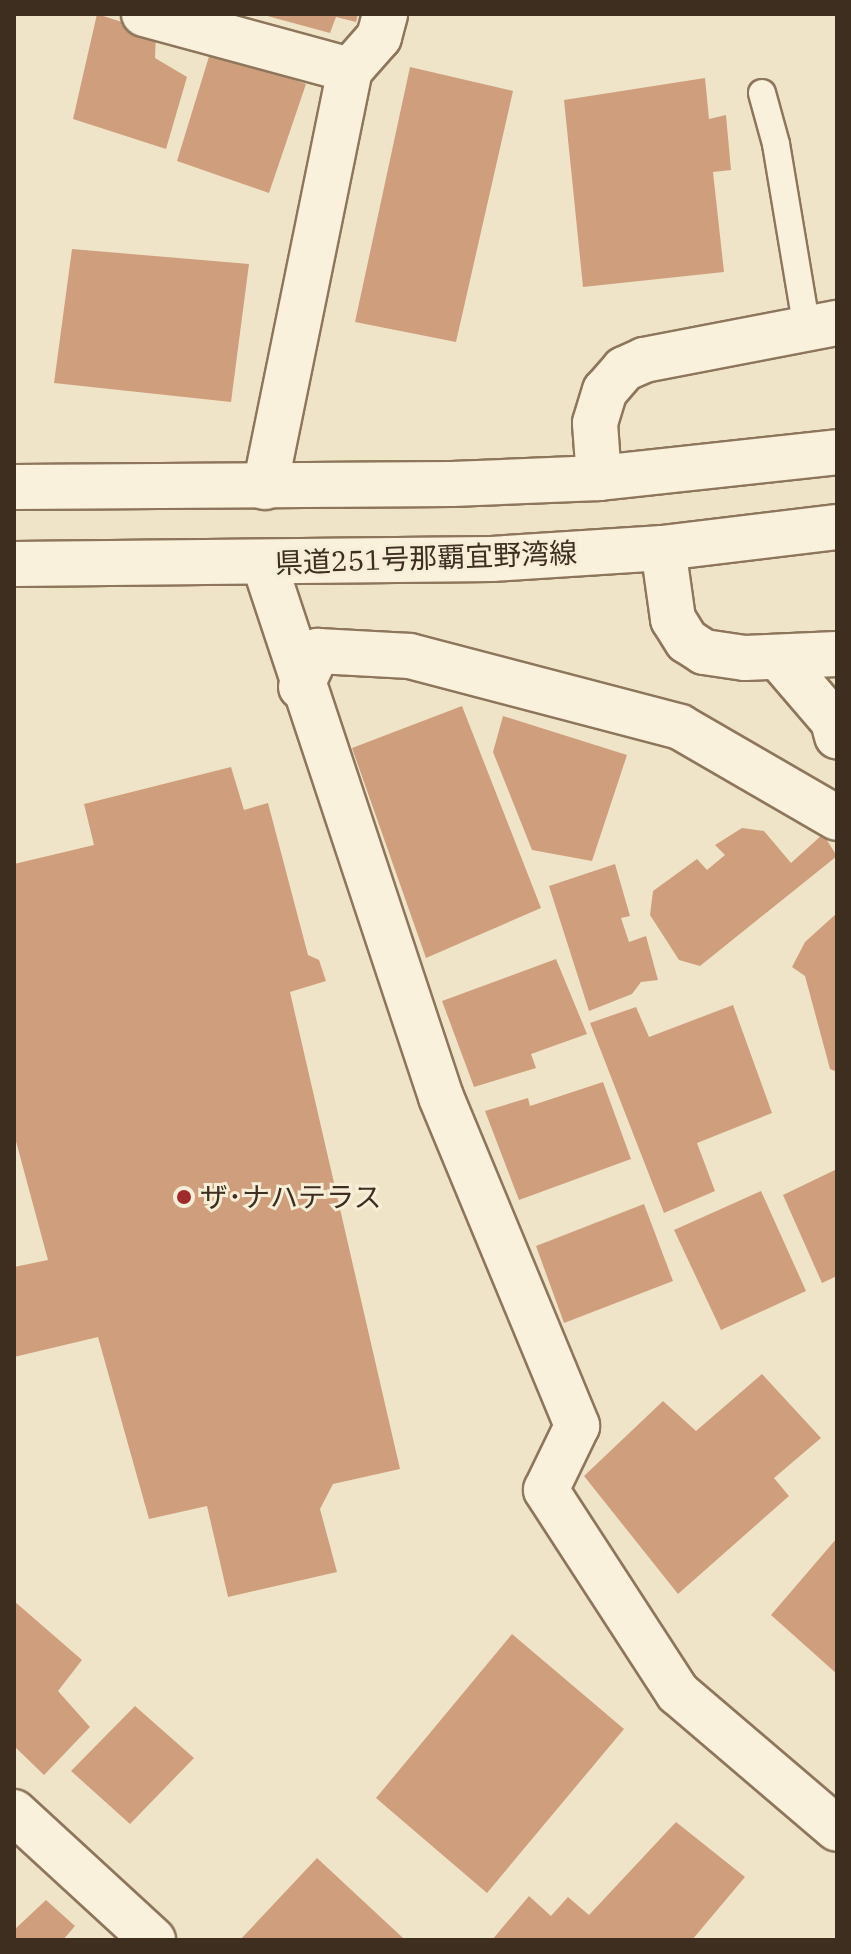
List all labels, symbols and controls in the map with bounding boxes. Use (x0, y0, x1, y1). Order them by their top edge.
street label: 県道251号那覇宜野湾線 (274, 536, 578, 580)
place label: ザ･ナハテラス (200, 1180, 382, 1214)
marker: ザ･ナハテラス (175, 1188, 193, 1206)

